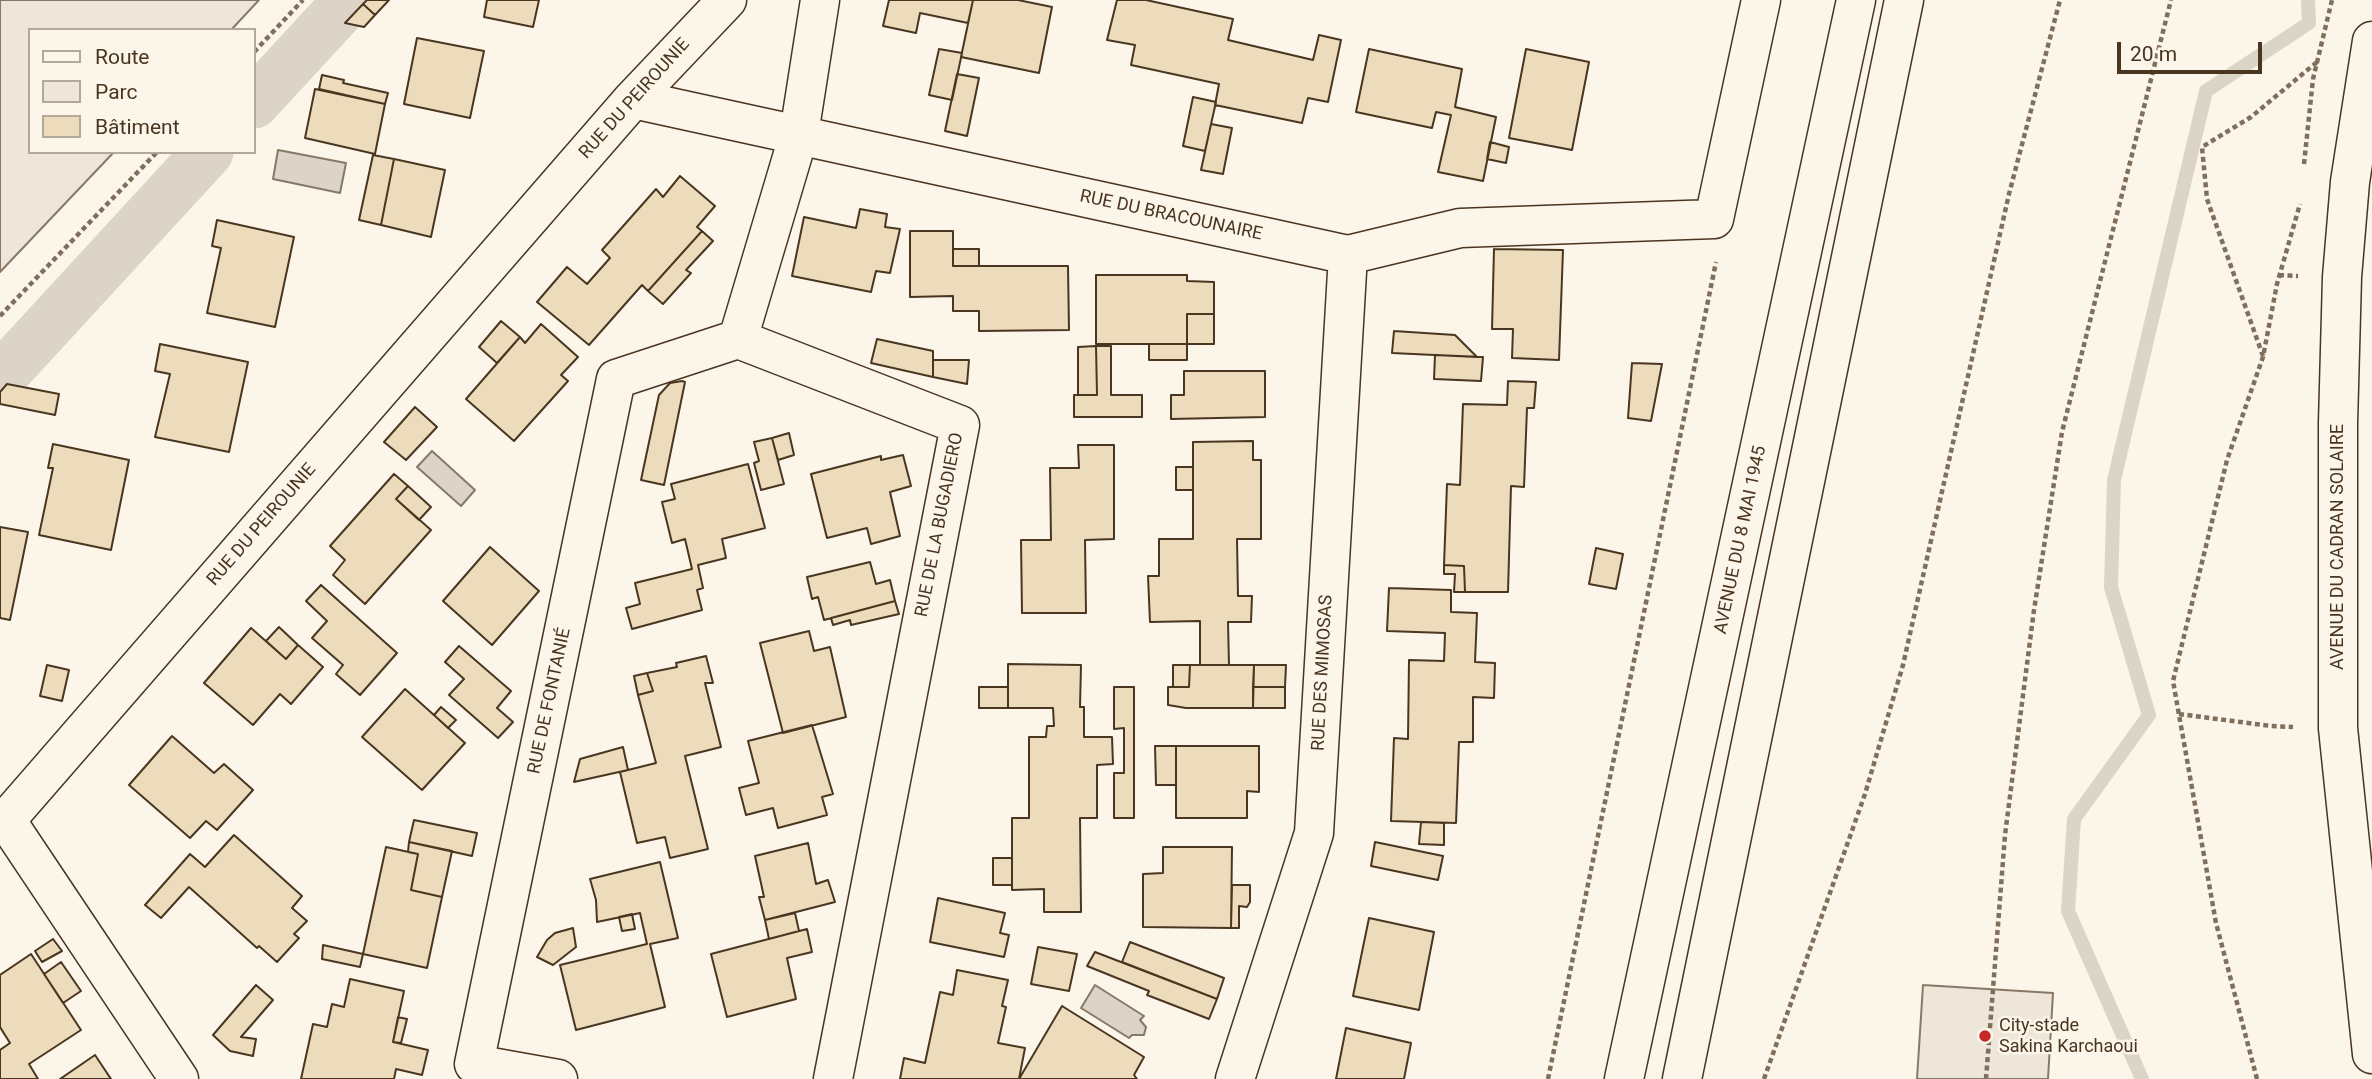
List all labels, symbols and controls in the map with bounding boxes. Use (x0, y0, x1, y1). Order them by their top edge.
legend (28, 28, 256, 154)
scale bar (2120, 28, 2265, 72)
street label: RUE DU PEIROUNIE (575, 34, 695, 164)
text: 20 m (2130, 42, 2177, 66)
text: Route (95, 45, 150, 69)
text: Parc (95, 80, 137, 104)
text: Bâtiment (95, 115, 180, 139)
street label: RUE DU BRACOUNAIRE (1078, 186, 1264, 246)
street label: AVENUE DU CADRAN SOLAIRE (2327, 424, 2349, 670)
street label: RUE DE LA BUGADIERO (912, 431, 968, 619)
street label: AVENUE DU 8 MAI 1945 (1710, 444, 1772, 636)
street label: RUE DU PEIROUNIE (203, 459, 321, 591)
street label: RUE DES MIMOSAS (1308, 594, 1338, 752)
street label: RUE DE FONTANIÉ (524, 626, 576, 776)
place label: City-stade Sakina Karchaoui (1999, 1015, 2138, 1058)
marker: City-stade Sakina Karchaoui (1977, 1028, 1993, 1044)

